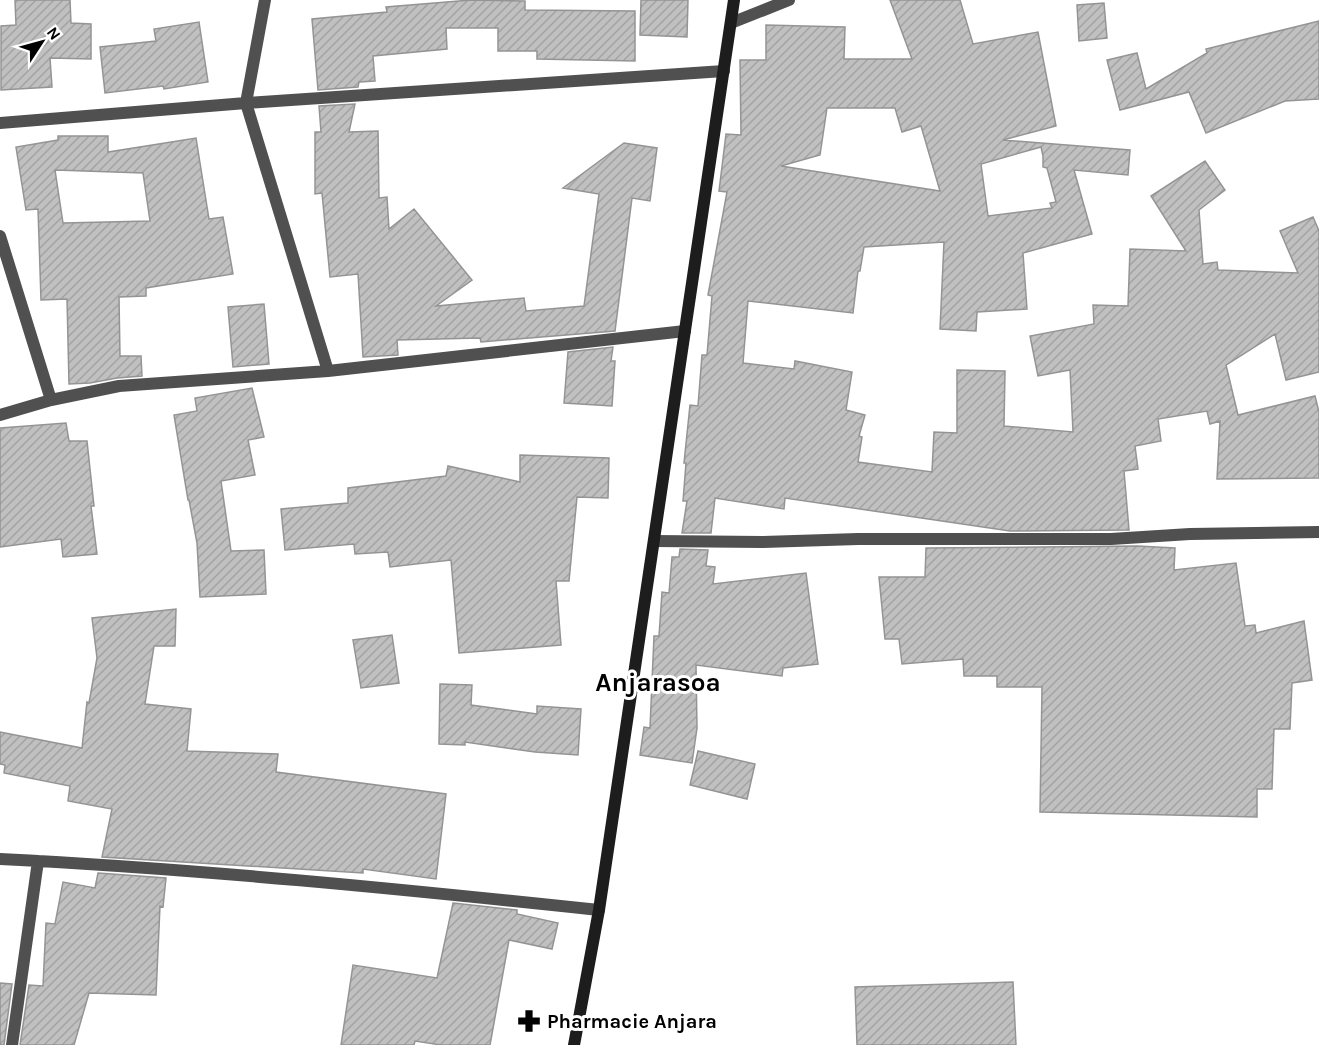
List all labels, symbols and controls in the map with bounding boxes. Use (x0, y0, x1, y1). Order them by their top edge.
north arrow (12, 12, 72, 72)
text: N (43, 23, 65, 44)
district label: Anjarasoa (595, 667, 721, 698)
pharmacy icon: Pharmacie Anjara (516, 1008, 542, 1034)
place label: Pharmacie Anjara (547, 1010, 717, 1033)

